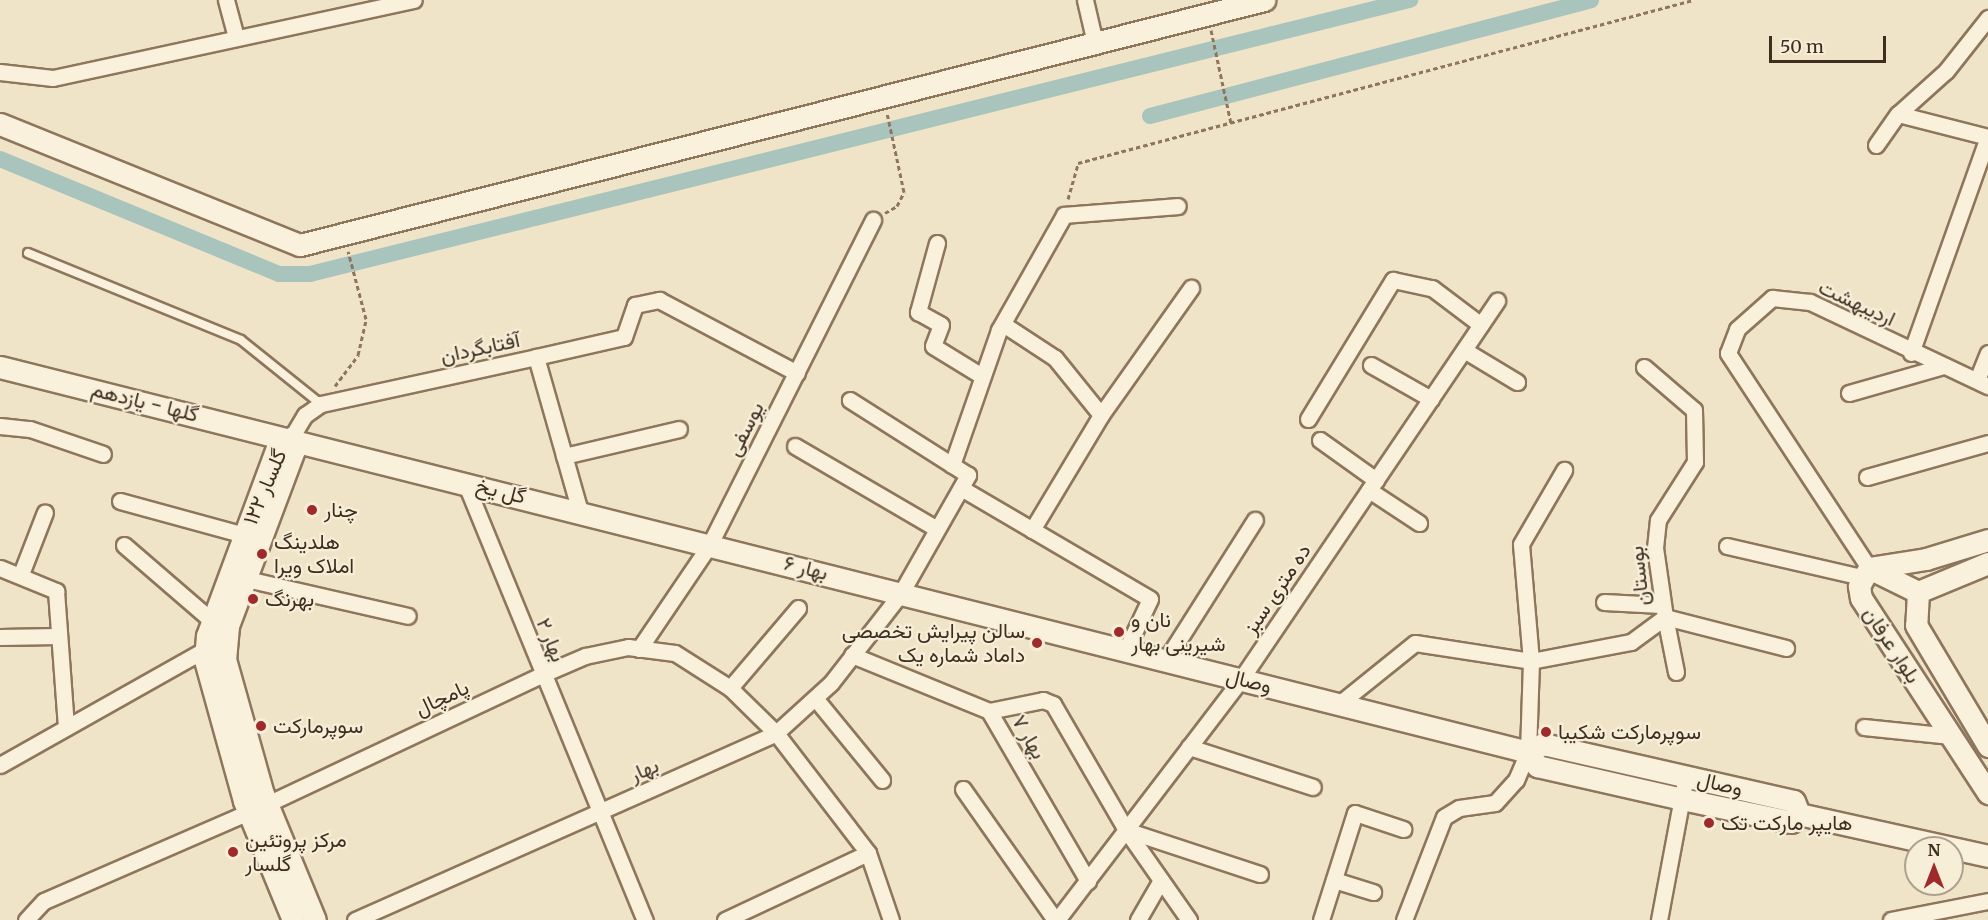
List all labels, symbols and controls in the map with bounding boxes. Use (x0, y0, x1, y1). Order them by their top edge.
scale bar (1772, 24, 1889, 62)
text: 50 m (1780, 35, 1824, 58)
street label: اردیبهشت (1815, 274, 1899, 332)
street label: آفتابگردان (438, 327, 522, 369)
street label: گلها - یازدهم (89, 377, 201, 427)
street label: یوسفی (721, 398, 769, 460)
street label: گلسار ۱۲۲ (238, 446, 292, 528)
street label: گل یخ (473, 473, 529, 509)
place label: چنار (324, 497, 358, 523)
marker: چنار (305, 503, 319, 517)
place label: هلدینگ املاک ویرا (274, 529, 354, 579)
street label: ده متری سبز (1238, 539, 1316, 639)
street label: بوستان (1623, 545, 1655, 607)
marker: هلدینگ املاک ویرا (255, 547, 269, 561)
street label: بهار ۶ (781, 550, 831, 586)
place label: بهرنگ (265, 586, 314, 612)
marker: بهرنگ (246, 592, 260, 606)
street label: بلوار عرفان (1858, 602, 1926, 688)
place label: نان و شیرینی بهار (1131, 607, 1226, 657)
street label: بهار ۲ (531, 614, 571, 666)
place label: سالن پیرایش تخصصی داماد شماره یک (842, 618, 1025, 668)
marker: نان و شیرینی بهار (1112, 625, 1126, 639)
marker: سالن پیرایش تخصصی داماد شماره یک (1030, 636, 1044, 650)
street label: وصال (1224, 663, 1274, 699)
street label: پامچال (411, 675, 473, 721)
street label: بهار ۷ (1006, 710, 1052, 764)
place label: سوپرمارکت (273, 713, 363, 739)
marker: سوپرمارکت (254, 719, 268, 733)
place label: سوپرمارکت شکیبا (1558, 719, 1701, 745)
marker: سوپرمارکت شکیبا (1539, 725, 1553, 739)
street label: بهار (625, 753, 663, 787)
street label: وصال (1695, 767, 1745, 801)
place label: هایپر مارکت تک (1721, 810, 1852, 836)
marker: هایپر مارکت تک (1702, 816, 1716, 830)
place label: مرکز پروتئین گلسار (245, 827, 347, 877)
north arrow (1904, 836, 1964, 896)
text: N (1928, 840, 1940, 860)
marker: مرکز پروتئین گلسار (226, 845, 240, 859)

